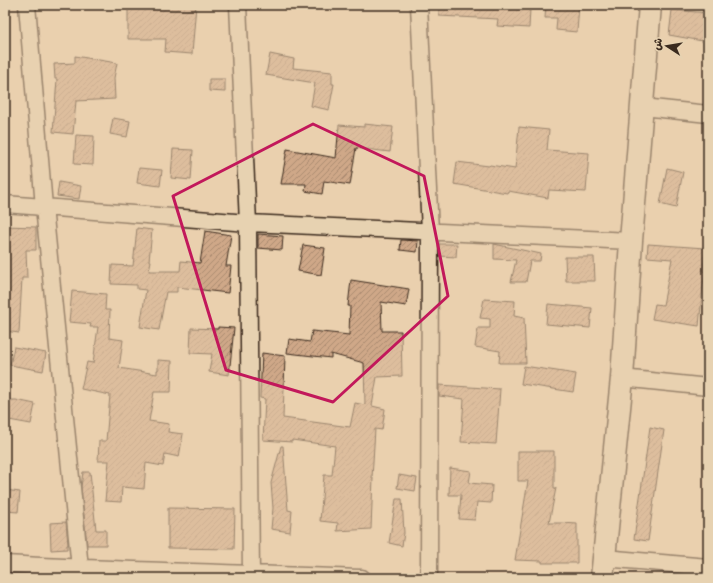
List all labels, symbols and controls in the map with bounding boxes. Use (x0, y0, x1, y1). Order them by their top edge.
north arrow (647, 26, 687, 66)
text: ش (650, 37, 665, 51)

